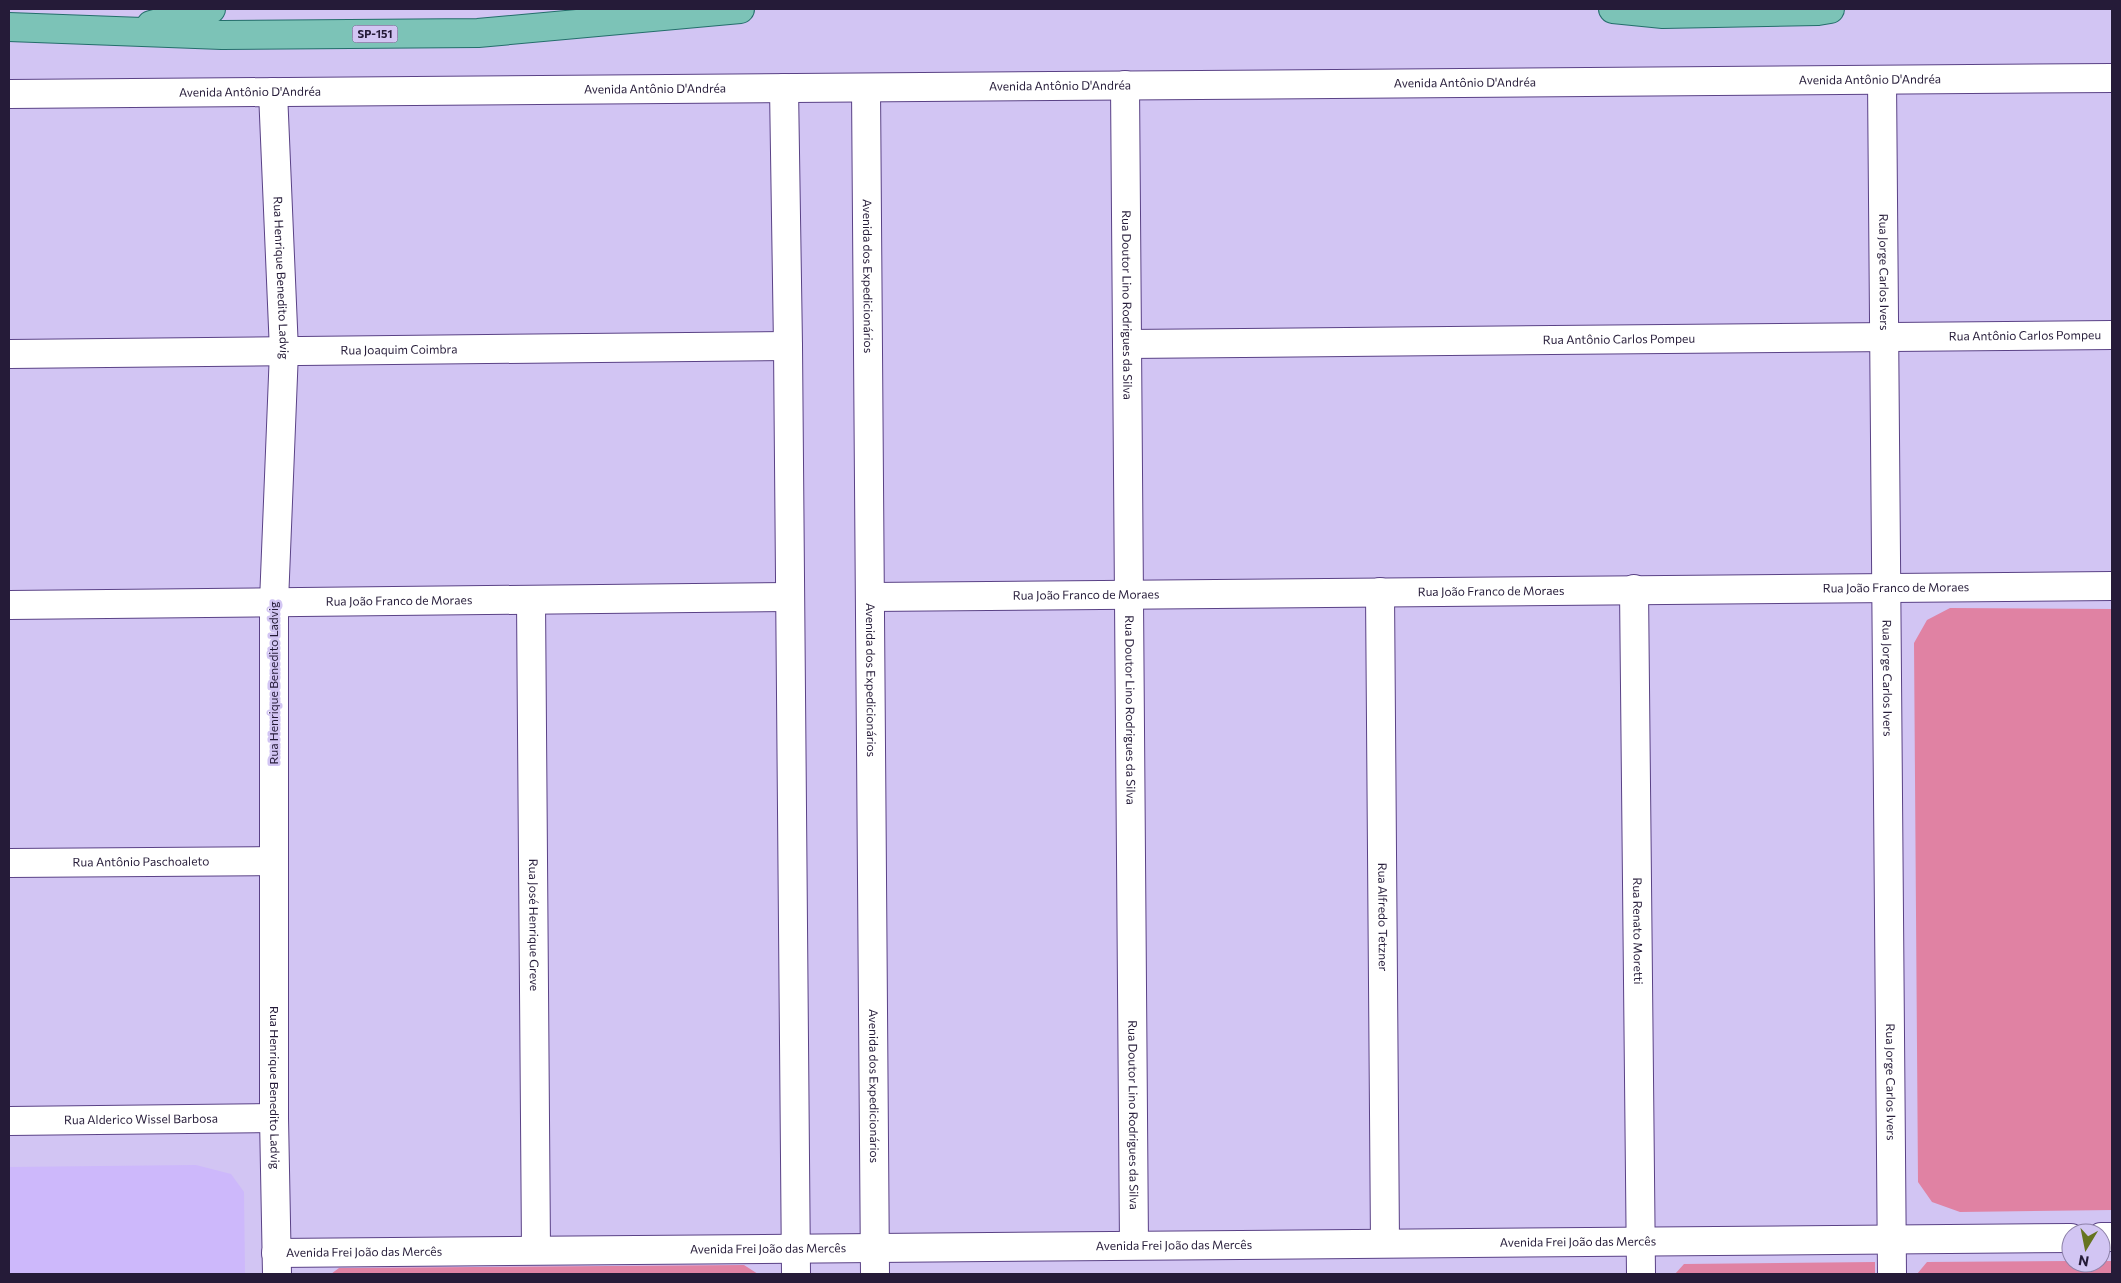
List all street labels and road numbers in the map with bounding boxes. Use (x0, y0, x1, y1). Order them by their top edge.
road number: SP-151 (352, 26, 398, 42)
street label: Avenida Antônio D'Andréa (1799, 71, 1941, 86)
street label: Avenida Antônio D'Andréa (1394, 74, 1536, 89)
street label: Avenida Antônio D'Andréa (989, 77, 1131, 93)
street label: Avenida Antônio D'Andréa (584, 81, 726, 96)
street label: Avenida Antônio D'Andréa (179, 84, 321, 99)
street label: Rua Henrique Benedito Ladvig (271, 196, 292, 360)
street label: Avenida dos Expedicionários (861, 199, 876, 353)
street label: Rua Doutor Lino Rodrigues da Silva (1120, 210, 1135, 400)
street label: Rua Jorge Carlos Ivers (1876, 214, 1892, 330)
street label: Rua Antônio Carlos Pompeu (1949, 327, 2101, 342)
street label: Rua Antônio Carlos Pompeu (1543, 331, 1695, 346)
street label: Rua Joaquim Coimbra (340, 341, 457, 357)
street label: Rua João Franco de Moraes (1823, 579, 1969, 595)
street label: Rua João Franco de Moraes (1418, 583, 1564, 599)
street label: Rua João Franco de Moraes (1013, 586, 1159, 603)
street label: Rua João Franco de Moraes (326, 592, 472, 609)
street label: Rua Henrique Benedito Ladvig (266, 601, 280, 765)
street label: Avenida dos Expedicionários (864, 603, 879, 757)
street label: Rua Doutor Lino Rodrigues da Silva (1123, 615, 1139, 805)
street label: Rua Jorge Carlos Ivers (1880, 620, 1895, 736)
street label: Rua Antônio Paschoaleto (73, 853, 209, 869)
street label: Rua José Henrique Greve (526, 859, 542, 991)
street label: Rua Alfredo Tetzner (1376, 863, 1391, 972)
street label: Rua Renato Moretti (1631, 877, 1646, 985)
street label: Rua Henrique Benedito Ladvig (268, 1006, 283, 1170)
street label: Avenida dos Expedicionários (867, 1009, 882, 1163)
street label: Rua Doutor Lino Rodrigues da Silva (1126, 1020, 1142, 1210)
street label: Rua Jorge Carlos Ivers (1883, 1024, 1899, 1140)
street label: Rua Alderico Wissel Barbosa (64, 1111, 218, 1126)
street label: Avenida Frei João das Mercês (1500, 1233, 1656, 1249)
street label: Avenida Frei João das Mercês (1096, 1237, 1252, 1253)
street label: Avenida Frei João das Mercês (690, 1240, 846, 1256)
street label: Avenida Frei João das Mercês (286, 1244, 442, 1259)

